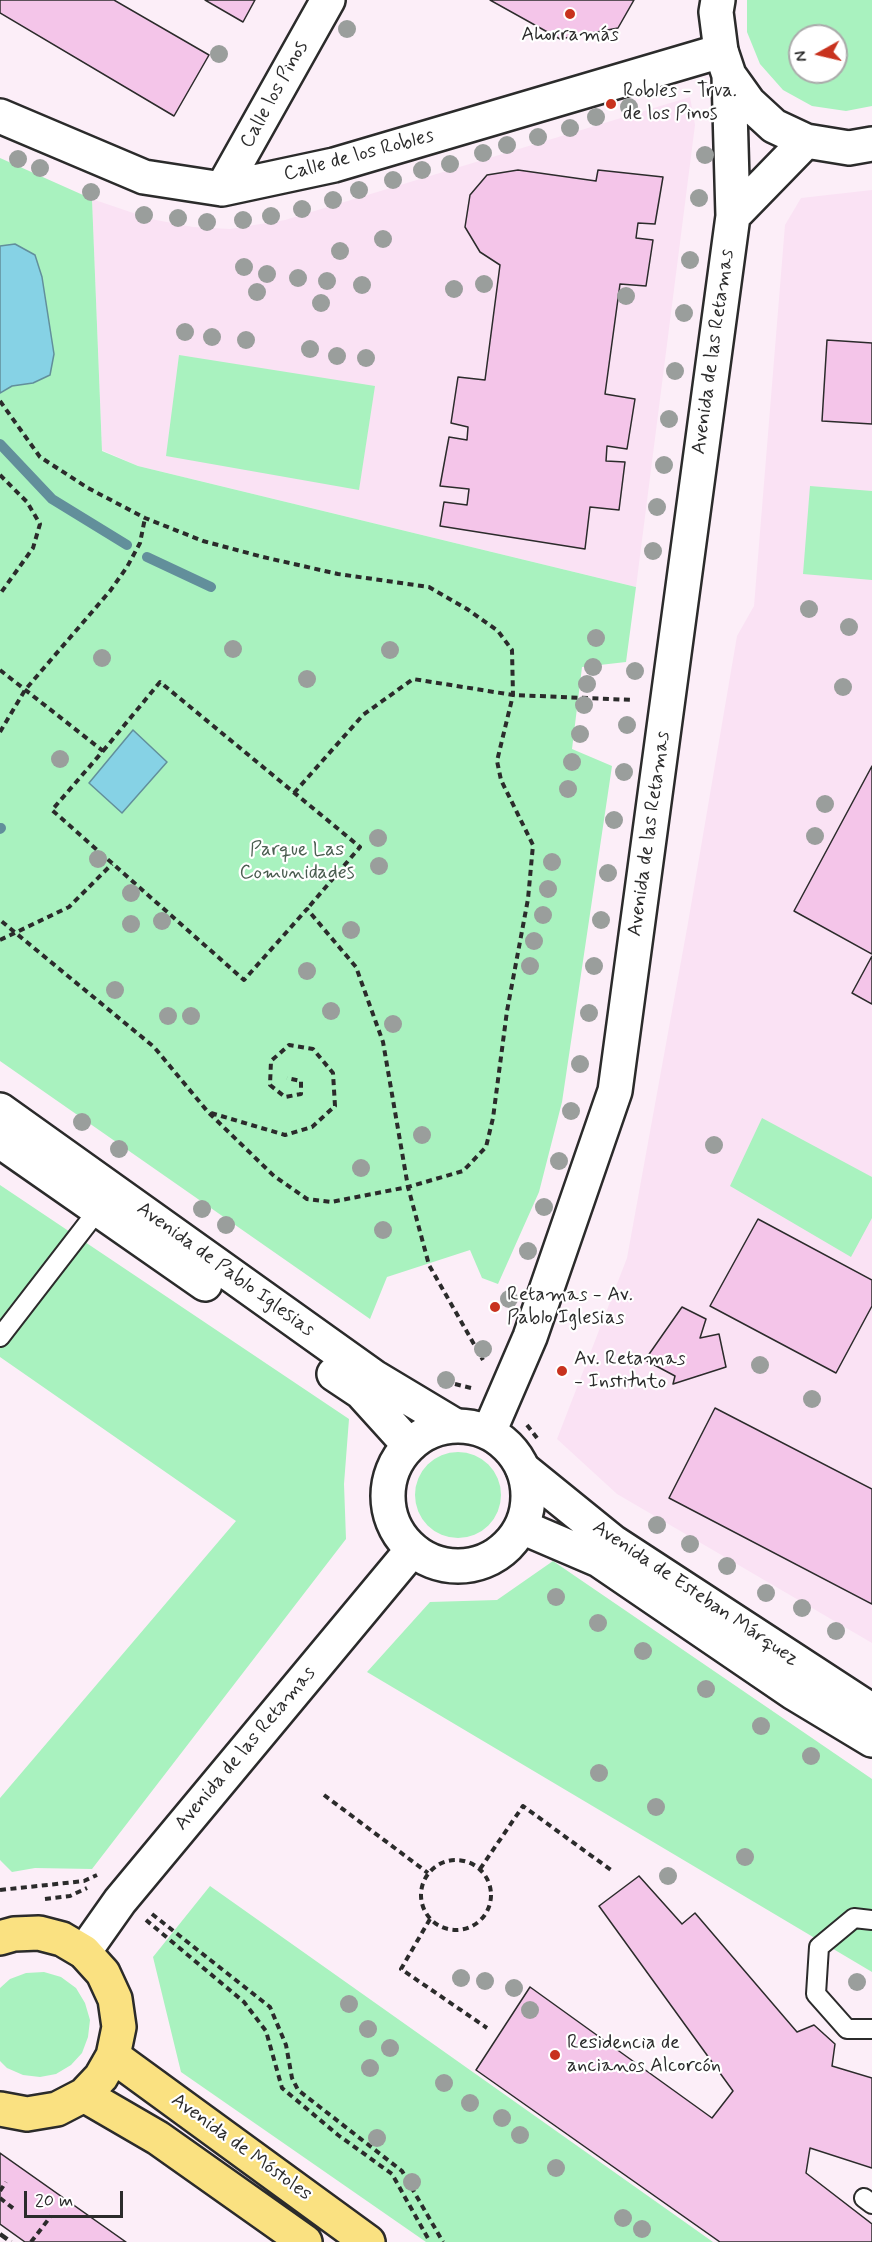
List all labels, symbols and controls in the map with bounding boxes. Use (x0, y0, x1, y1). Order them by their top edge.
marker: Ahorramás (563, 7, 577, 21)
place label: Ahorramás (521, 24, 619, 48)
north arrow (788, 24, 848, 84)
street label: Calle los Pinos (236, 37, 314, 153)
text: N (791, 50, 813, 63)
place label: Robles - Trva. de los Pinos (623, 80, 737, 127)
marker: Robles - Trva. de los Pinos (604, 97, 618, 111)
street label: Calle de los Robles (281, 124, 437, 188)
street label: Avenida de las Retamas (688, 248, 740, 456)
street label: Avenida de las Retamas (624, 730, 676, 938)
park label: Parque Las Comunidades (239, 839, 355, 886)
street label: Avenida de Pablo Iglesias (131, 1197, 319, 1343)
place label: Retamas - Av. Pablo Iglesias (507, 1284, 633, 1331)
marker: Retamas - Av. Pablo Iglesias (488, 1300, 502, 1314)
place label: Av. Retamas - Instituto (574, 1348, 686, 1395)
marker: Av. Retamas - Instituto (555, 1364, 569, 1378)
street label: Avenida de Esteban Márquez (587, 1516, 803, 1672)
street label: Avenida de las Retamas (170, 1662, 322, 1836)
place label: Residencia de ancianos Alcorcón (567, 2032, 721, 2079)
marker: Residencia de ancianos Alcorcón (548, 2048, 562, 2062)
street label: Avenida de Móstoles (166, 2089, 316, 2207)
scale bar (27, 2179, 126, 2217)
text: 20 m (35, 2189, 73, 2213)

